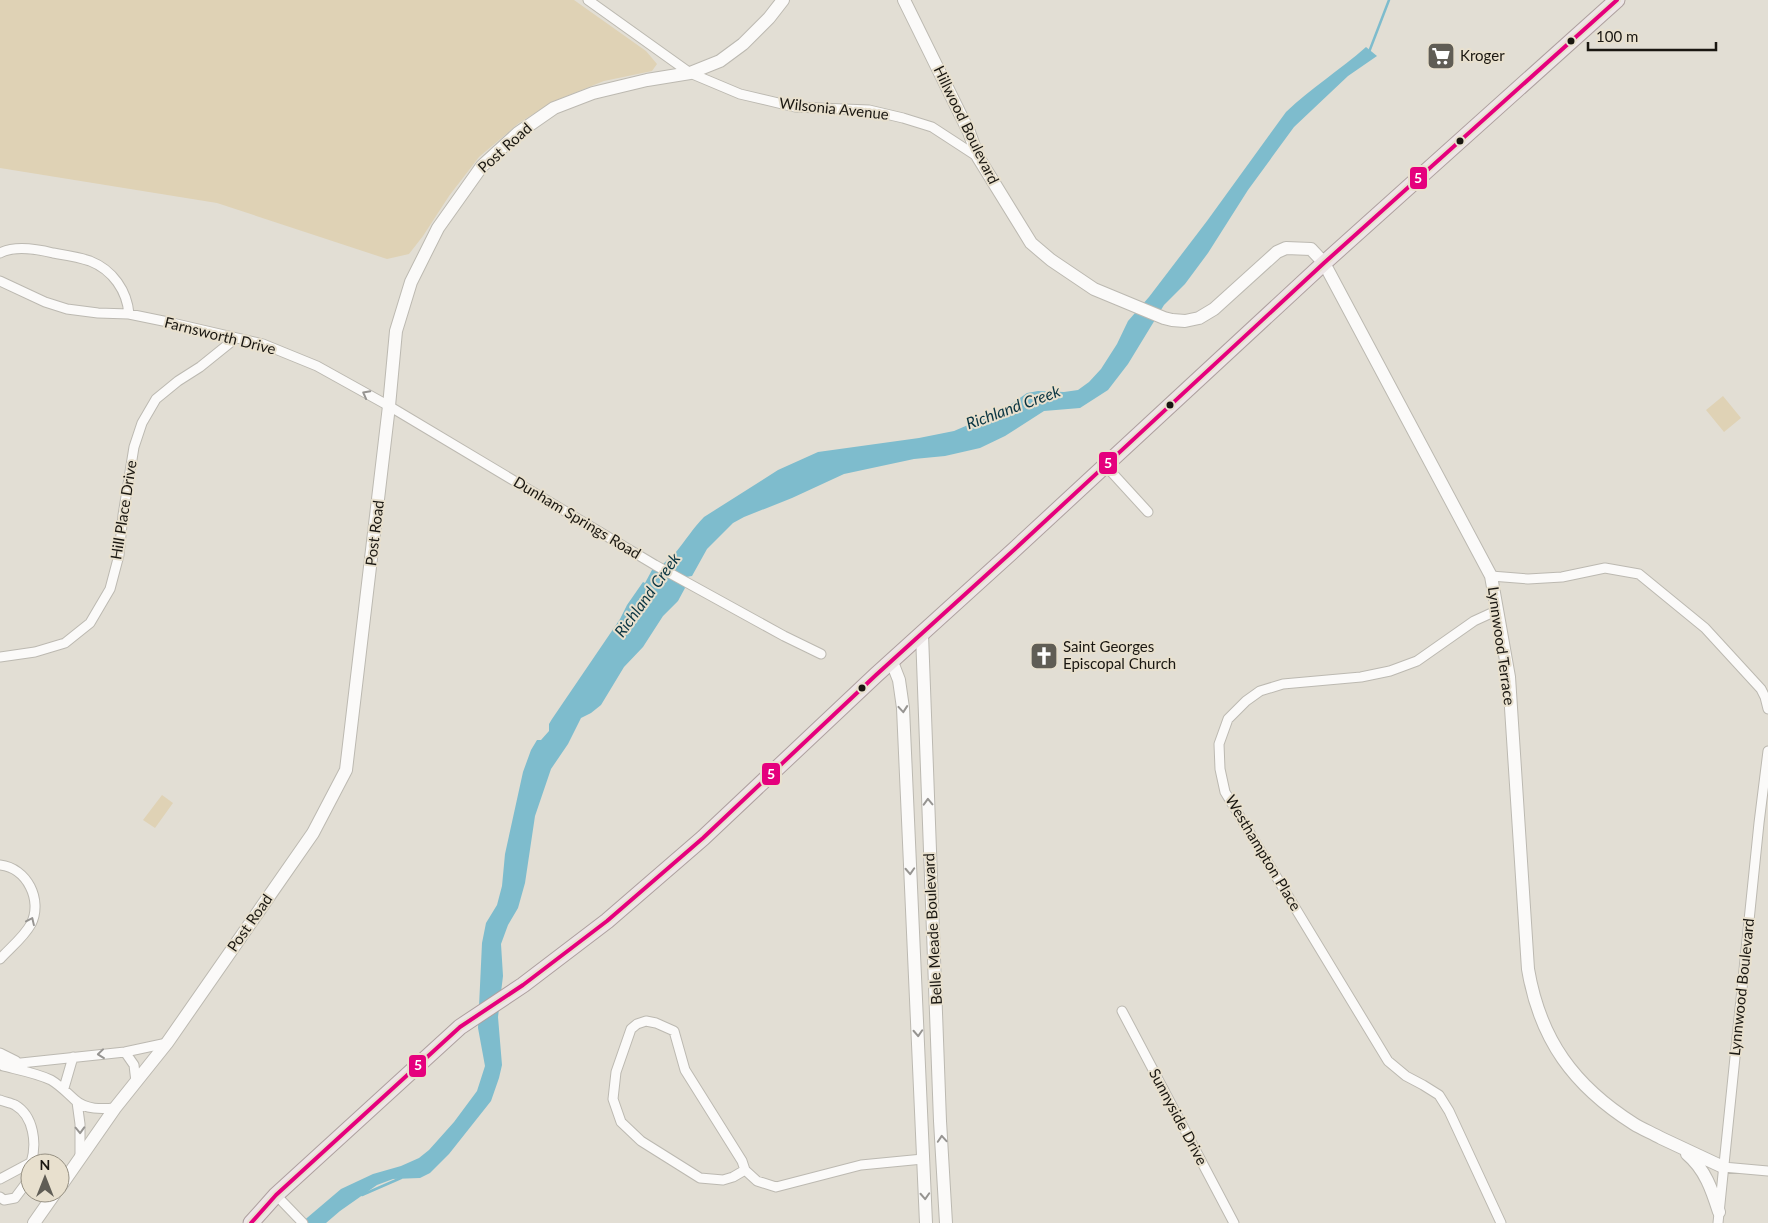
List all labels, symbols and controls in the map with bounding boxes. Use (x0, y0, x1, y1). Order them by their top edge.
scale bar (1588, 20, 1716, 52)
text: 100 m (1596, 27, 1638, 45)
unlabelled marker (1566, 36, 1576, 46)
supermarket icon: Kroger (1426, 41, 1456, 71)
place label: Kroger (1460, 46, 1505, 64)
street label: Hillwood Boulevard (930, 63, 1003, 187)
street label: Wilsonia Avenue (778, 93, 890, 123)
street label: Post Road (474, 118, 535, 176)
unlabelled marker (1455, 136, 1465, 146)
line badge: 5 (1409, 166, 1428, 190)
text: 5 (1414, 169, 1422, 186)
street label: Farnsworth Drive (163, 312, 278, 358)
water label: Richland Creek (963, 381, 1063, 432)
one-way arrow (362, 390, 371, 400)
unlabelled marker (1165, 400, 1175, 410)
line badge: 5 (1098, 451, 1118, 475)
text: 5 (1104, 454, 1112, 471)
street label: Hill Place Drive (106, 459, 140, 561)
street label: Dunham Springs Road (511, 472, 644, 562)
street label: Post Road (361, 499, 387, 567)
water label: Richland Creek (610, 549, 684, 640)
street label: Lynnwood Terrace (1485, 586, 1519, 706)
place label: Saint Georges Episcopal Church (1063, 637, 1176, 672)
church icon: Saint Georges Episcopal Church (1029, 641, 1059, 671)
unlabelled marker (857, 683, 867, 693)
one-way arrow (897, 705, 908, 713)
line badge: 5 (761, 762, 781, 786)
text: 5 (767, 765, 775, 782)
street label: Westhampton Place (1222, 791, 1306, 914)
one-way arrow (922, 798, 933, 806)
street label: Belle Meade Boulevard (919, 853, 945, 1005)
one-way arrow (905, 867, 916, 875)
street label: Post Road (223, 890, 276, 955)
one-way arrow (24, 917, 35, 926)
street label: Lynnwood Boulevard (1725, 917, 1757, 1056)
one-way arrow (912, 1030, 923, 1038)
one-way arrow (97, 1048, 105, 1059)
line badge: 5 (408, 1054, 427, 1078)
text: 5 (414, 1056, 422, 1073)
street label: Sunnyside Drive (1146, 1065, 1212, 1168)
one-way arrow (75, 1126, 85, 1134)
one-way arrow (936, 1135, 947, 1143)
north arrow (20, 1153, 70, 1203)
text: N (40, 1156, 50, 1173)
one-way arrow (920, 1192, 930, 1200)

